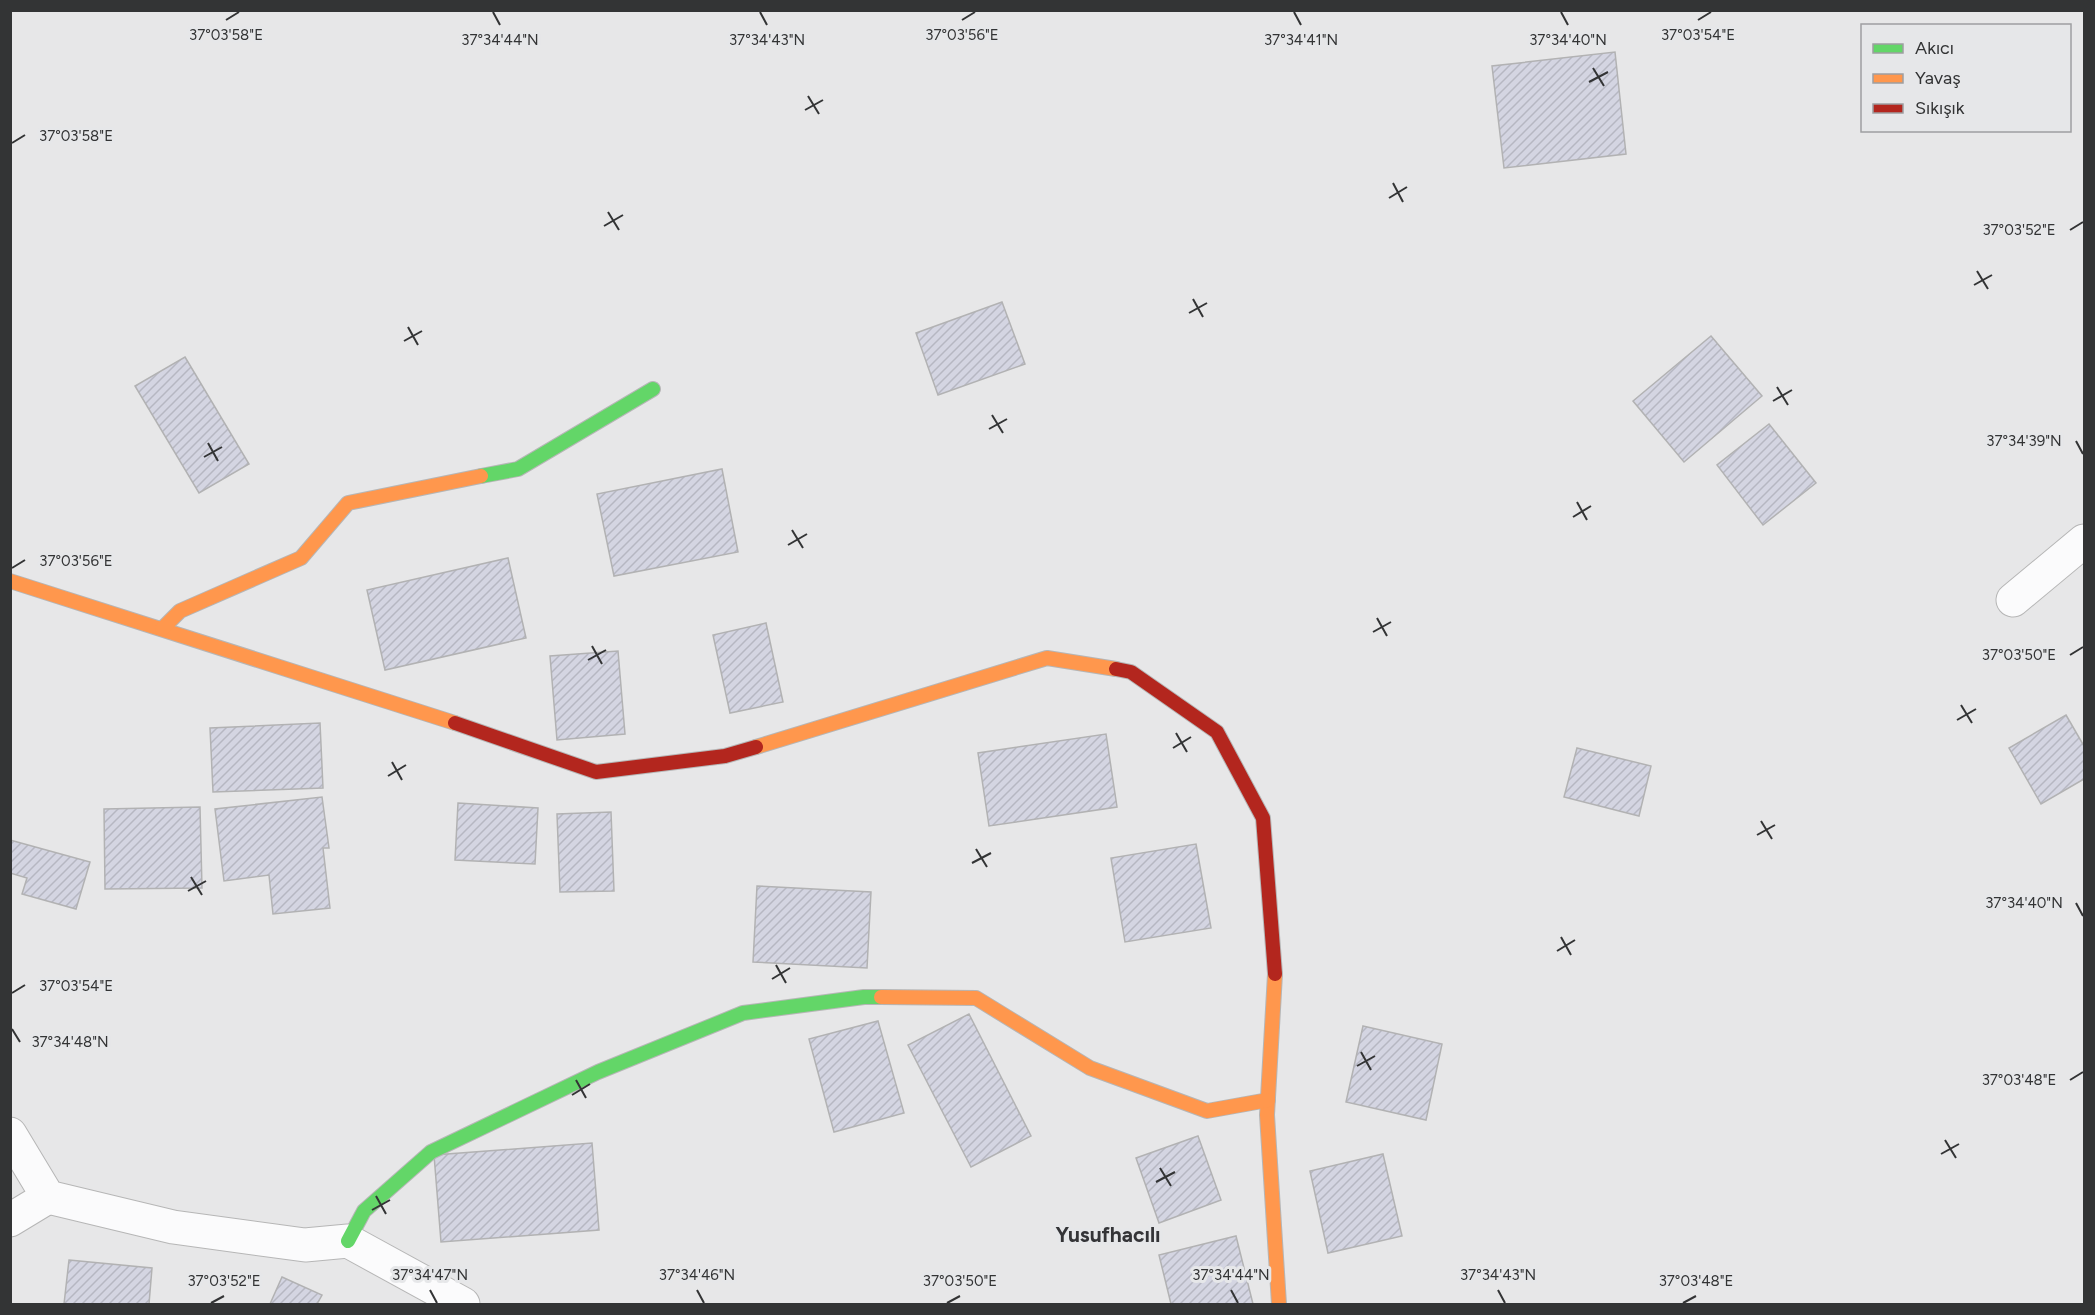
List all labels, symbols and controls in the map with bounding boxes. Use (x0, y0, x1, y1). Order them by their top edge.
legend (1861, 24, 2071, 132)
text: 37°03'58"E (189, 26, 263, 44)
text: 37°03'56"E (925, 26, 999, 44)
text: 37°03'54"E (1661, 26, 1735, 44)
text: 37°34'44"N (461, 31, 539, 49)
text: 37°34'43"N (729, 31, 805, 49)
text: 37°34'41"N (1264, 31, 1338, 49)
text: 37°34'40"N (1529, 31, 1607, 49)
text: Akıcı (1915, 37, 1954, 59)
text: Yavaş (1915, 67, 1961, 89)
text: Sıkışık (1915, 97, 1965, 119)
text: 37°03'58"E (39, 127, 113, 145)
text: 37°03'52"E (1982, 221, 2056, 239)
text: 37°34'39"N (1986, 432, 2062, 450)
text: 37°03'56"E (39, 552, 113, 570)
text: 37°03'50"E (1982, 646, 2056, 664)
text: 37°34'40"N (1985, 894, 2063, 912)
text: 37°03'54"E (39, 977, 113, 995)
text: 37°34'48"N (31, 1033, 109, 1051)
text: 37°03'48"E (1982, 1071, 2056, 1089)
district label: Yusufhacılı (1055, 1222, 1161, 1247)
text: 37°34'47"N (392, 1266, 468, 1284)
text: 37°34'46"N (659, 1266, 735, 1284)
text: 37°34'44"N (1192, 1266, 1270, 1284)
text: 37°34'43"N (1460, 1266, 1536, 1284)
text: 37°03'52"E (187, 1272, 261, 1290)
text: 37°03'50"E (923, 1272, 997, 1290)
text: 37°03'48"E (1659, 1272, 1733, 1290)

